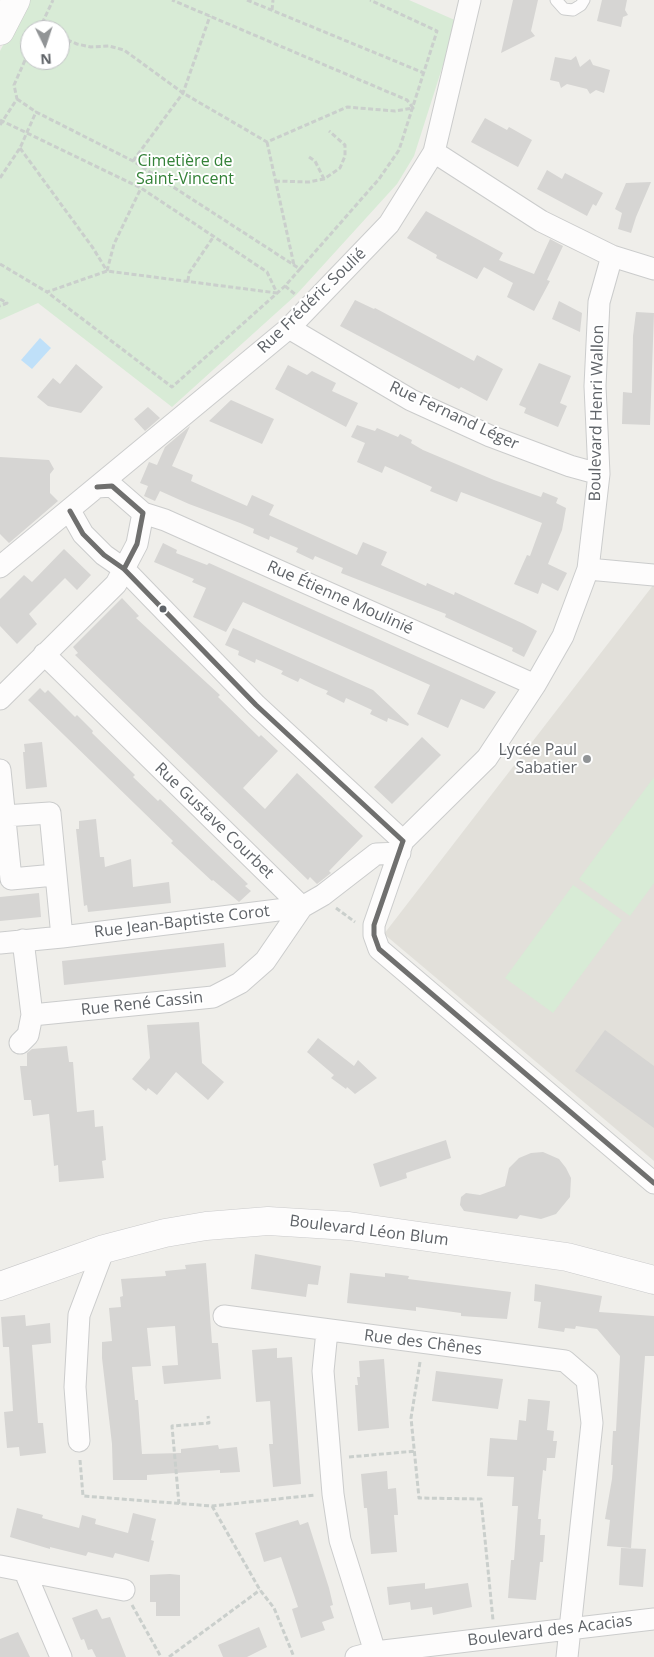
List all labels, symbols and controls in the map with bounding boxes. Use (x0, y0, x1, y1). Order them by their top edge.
north arrow (20, 20, 70, 70)
text: N (40, 50, 52, 69)
park label: Cimetière de Saint-Vincent (136, 151, 234, 189)
street label: Rue Frédéric Soulié (254, 244, 370, 358)
street label: Boulevard Henri Wallon (586, 325, 608, 501)
street label: Rue Fernand Léger (386, 378, 522, 454)
street label: Rue Étienne Moulinié (264, 557, 416, 639)
unlabelled marker (158, 604, 168, 614)
place label: Lycée Paul Sabatier (498, 740, 577, 778)
marker: Lycée Paul Sabatier (581, 753, 593, 765)
street label: Rue Gustave Courbet (150, 759, 278, 883)
street label: Rue Jean-Baptiste Corot (93, 902, 271, 942)
street label: Rue René Cassin (80, 988, 204, 1020)
street label: Boulevard Léon Blum (288, 1212, 450, 1250)
street label: Rue des Chênes (363, 1326, 483, 1360)
street label: Boulevard des Acacias (467, 1611, 633, 1651)

